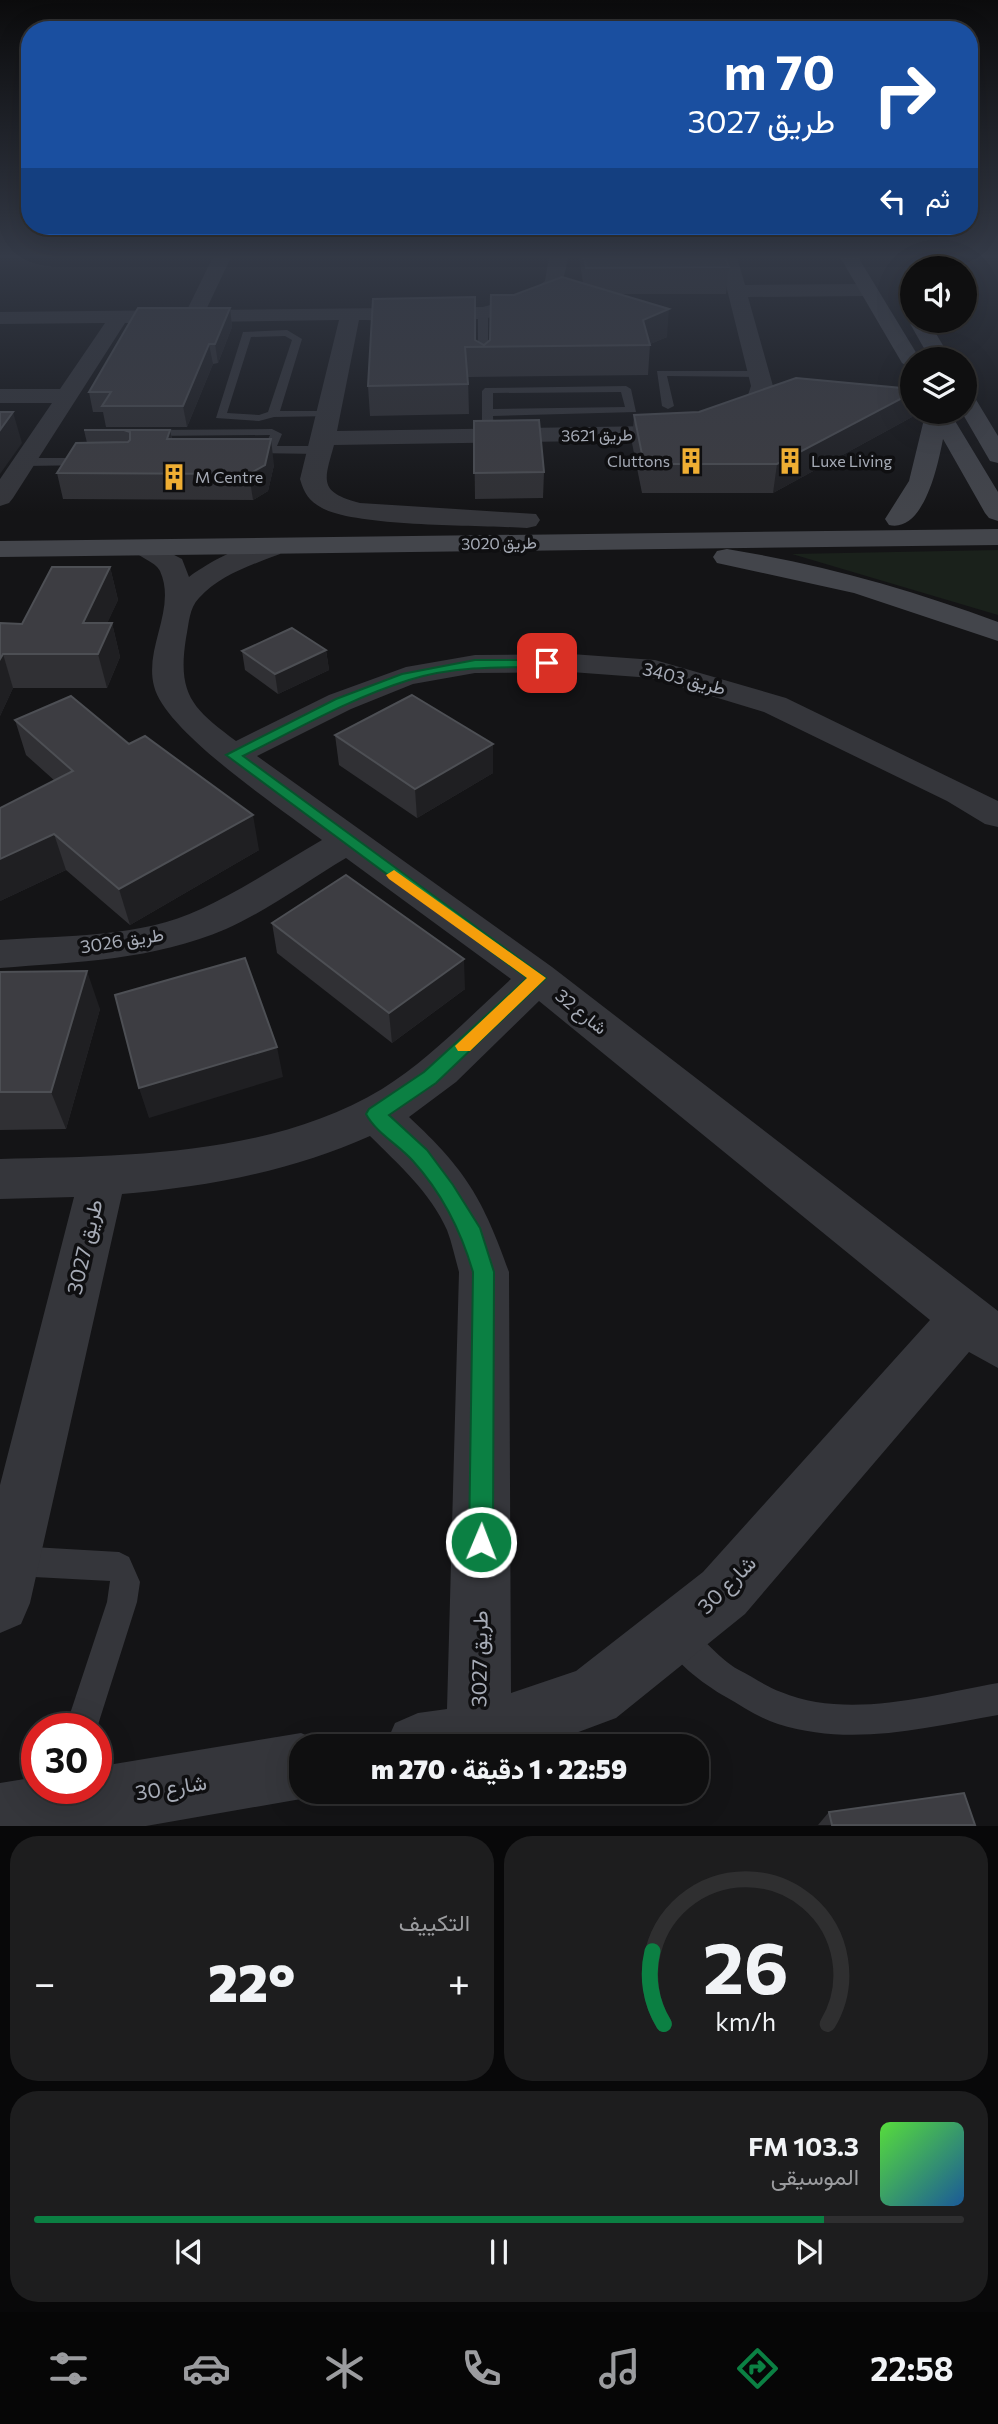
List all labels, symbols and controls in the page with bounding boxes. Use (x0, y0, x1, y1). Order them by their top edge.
text: 70 m (724, 40, 835, 100)
icon: right (859, 49, 950, 140)
text: طريق 3027 (687, 100, 835, 140)
icon: left (874, 182, 912, 220)
text: ثم (926, 182, 950, 213)
map controls (900, 256, 977, 424)
button: sound (900, 256, 977, 333)
button: layers (900, 347, 977, 424)
street label: طريق 3621 (561, 424, 633, 447)
building icon: Cluttons (676, 446, 706, 476)
building icon: Luxe Living (775, 446, 805, 476)
place label: Cluttons (607, 451, 670, 470)
place label: Luxe Living (811, 451, 893, 470)
building icon: M Centre (159, 462, 189, 492)
place label: M Centre (195, 467, 263, 486)
street label: طريق 3020 (461, 532, 537, 555)
pin (517, 633, 577, 693)
icon: arrive (528, 644, 566, 682)
street label: طريق 3403 (640, 657, 728, 700)
street label: طريق 3026 (78, 923, 165, 958)
street label: شارع 32 (550, 984, 612, 1040)
street label: طريق 3027 (60, 1197, 109, 1297)
position arrow (444, 1505, 518, 1579)
street label: شارع 30 (692, 1550, 762, 1620)
street label: طريق 3027 (465, 1610, 494, 1708)
speed limit sign: 30 (21, 1713, 112, 1804)
text: 22:59 · 1 دقيقة · 270 m (371, 1753, 627, 1784)
street label: شارع 30 (133, 1769, 209, 1807)
text: التكييف (399, 1908, 470, 1936)
text: 26 (703, 1921, 789, 2010)
text: 22° (208, 1949, 295, 2013)
text: − (34, 1958, 56, 2005)
text: + (448, 1958, 470, 2005)
text: km/h (716, 2006, 776, 2036)
text: 103.3 FM (748, 2130, 859, 2161)
text: الموسيقى (771, 2162, 859, 2190)
icon: previous (170, 2233, 208, 2271)
icon: pause (480, 2233, 518, 2271)
icon: next (790, 2233, 828, 2271)
icon: filters (44, 2344, 93, 2393)
icon: car (182, 2344, 231, 2393)
icon: climate (320, 2344, 369, 2393)
icon: phone (457, 2344, 506, 2393)
icon: music (595, 2344, 644, 2393)
icon: directions (733, 2344, 782, 2393)
text: 22:58 (870, 2348, 954, 2388)

